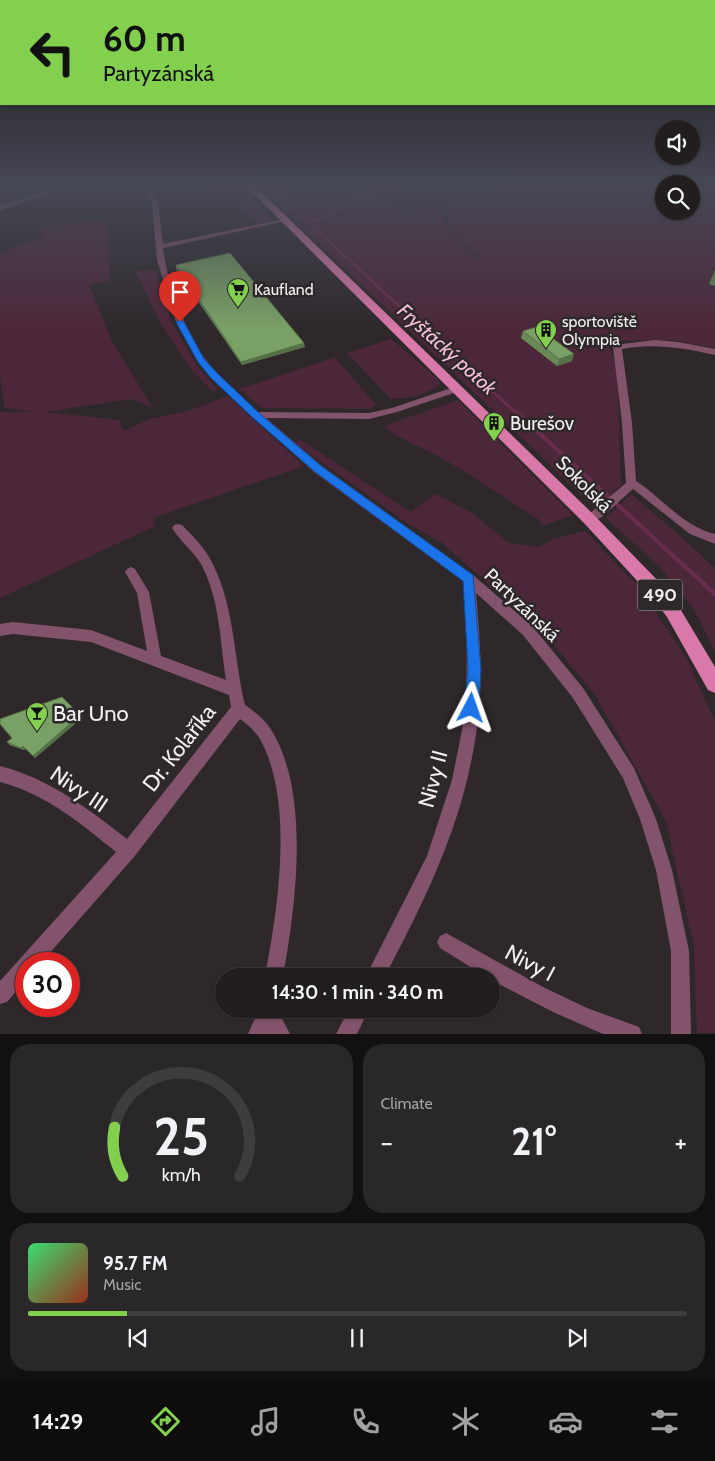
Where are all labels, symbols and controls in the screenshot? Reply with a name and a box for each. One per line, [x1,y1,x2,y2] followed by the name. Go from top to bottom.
[103,17,186,60] text: 60 m
[20,20,85,85] icon: left
[103,60,214,87] text: Partyzánská
[655,120,700,220] map controls
[655,120,700,165] button: sound
[655,175,700,220] button: search
[159,271,201,322] pin
[226,277,250,308] supermarket icon: Kaufland
[166,278,194,306] icon: arrive
[254,280,314,299] place label: Kaufland
[393,298,503,401] water label: Fryštácký potok
[562,312,637,349] place label: sportoviště Olympia
[534,318,558,349] building icon: sportoviště Olympia
[482,411,506,442] building icon: Burešov
[510,412,575,435] place label: Burešov
[551,451,617,517] street label: Sokolská
[480,563,564,647] street label: Partyzánská
[638,580,682,610] road number: 490
[444,681,496,733] position arrow
[137,699,222,797] street label: Dr. Kolaříka
[53,700,129,727] place label: Bar Uno
[25,701,49,732] bar icon: Bar Uno
[412,747,454,811] street label: Nivy II
[45,760,113,818] street label: Nivy III
[501,939,559,987] street label: Nivy I
[15,952,80,1017] speed limit sign: 30
[272,981,443,1004] text: 14:30 · 1 min · 340 m
[381,1094,433,1113] text: Climate
[154,1105,209,1168] text: 25
[511,1118,556,1165] text: 21°
[381,1125,393,1159] text: −
[675,1125,687,1159] text: +
[162,1164,201,1185] text: km/h
[103,1252,168,1275] text: 95.7 FM
[103,1275,141,1294] text: Music
[124,1324,152,1352] icon: previous
[343,1324,371,1352] icon: pause
[563,1324,591,1352] icon: next
[148,1404,183,1439] icon: directions
[248,1404,283,1439] icon: music
[348,1404,383,1439] icon: phone
[448,1404,483,1439] icon: climate
[548,1404,583,1439] icon: car
[647,1404,682,1439] icon: filters
[32,1408,83,1435] text: 14:29

